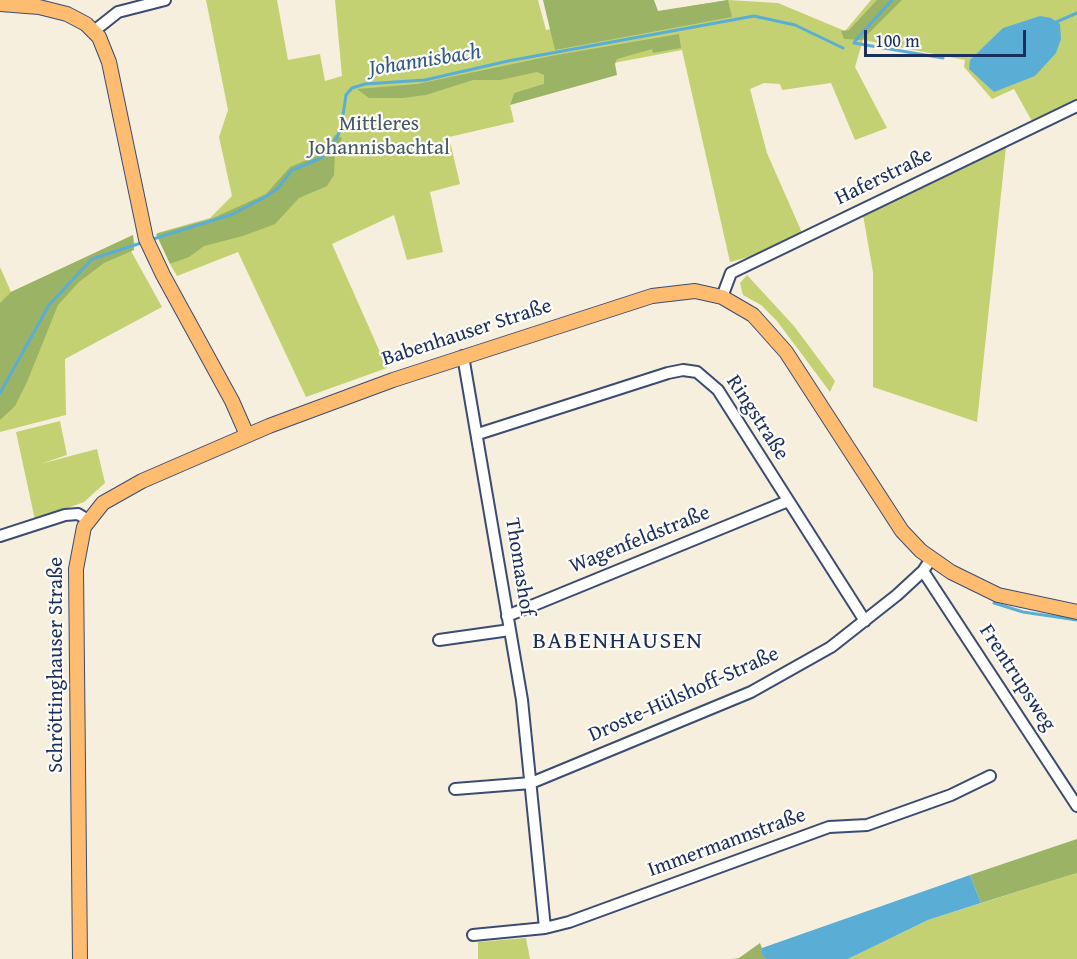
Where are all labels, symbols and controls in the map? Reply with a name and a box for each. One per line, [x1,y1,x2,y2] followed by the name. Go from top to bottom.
[867,18,1029,56] scale bar
[875,27,920,54] text: 100 m
[367,39,483,83] water label: Johannisbach
[308,112,450,162] park label: Mittleres Johannisbachtal
[831,143,937,211] street label: Haferstraße
[379,294,555,372] street label: Babenhauser Straße
[720,371,794,465] street label: Ringstraße
[566,500,714,580] street label: Wagenfeldstraße
[499,516,539,618] street label: Thomashof
[44,557,70,773] street label: Schröttinghauser Straße
[973,620,1061,736] street label: Frentrupsweg
[532,628,704,656] district label: BABENHAUSEN
[585,642,783,748] street label: Droste-Hülshoff-Straße
[645,803,809,883] street label: Immermannstraße

